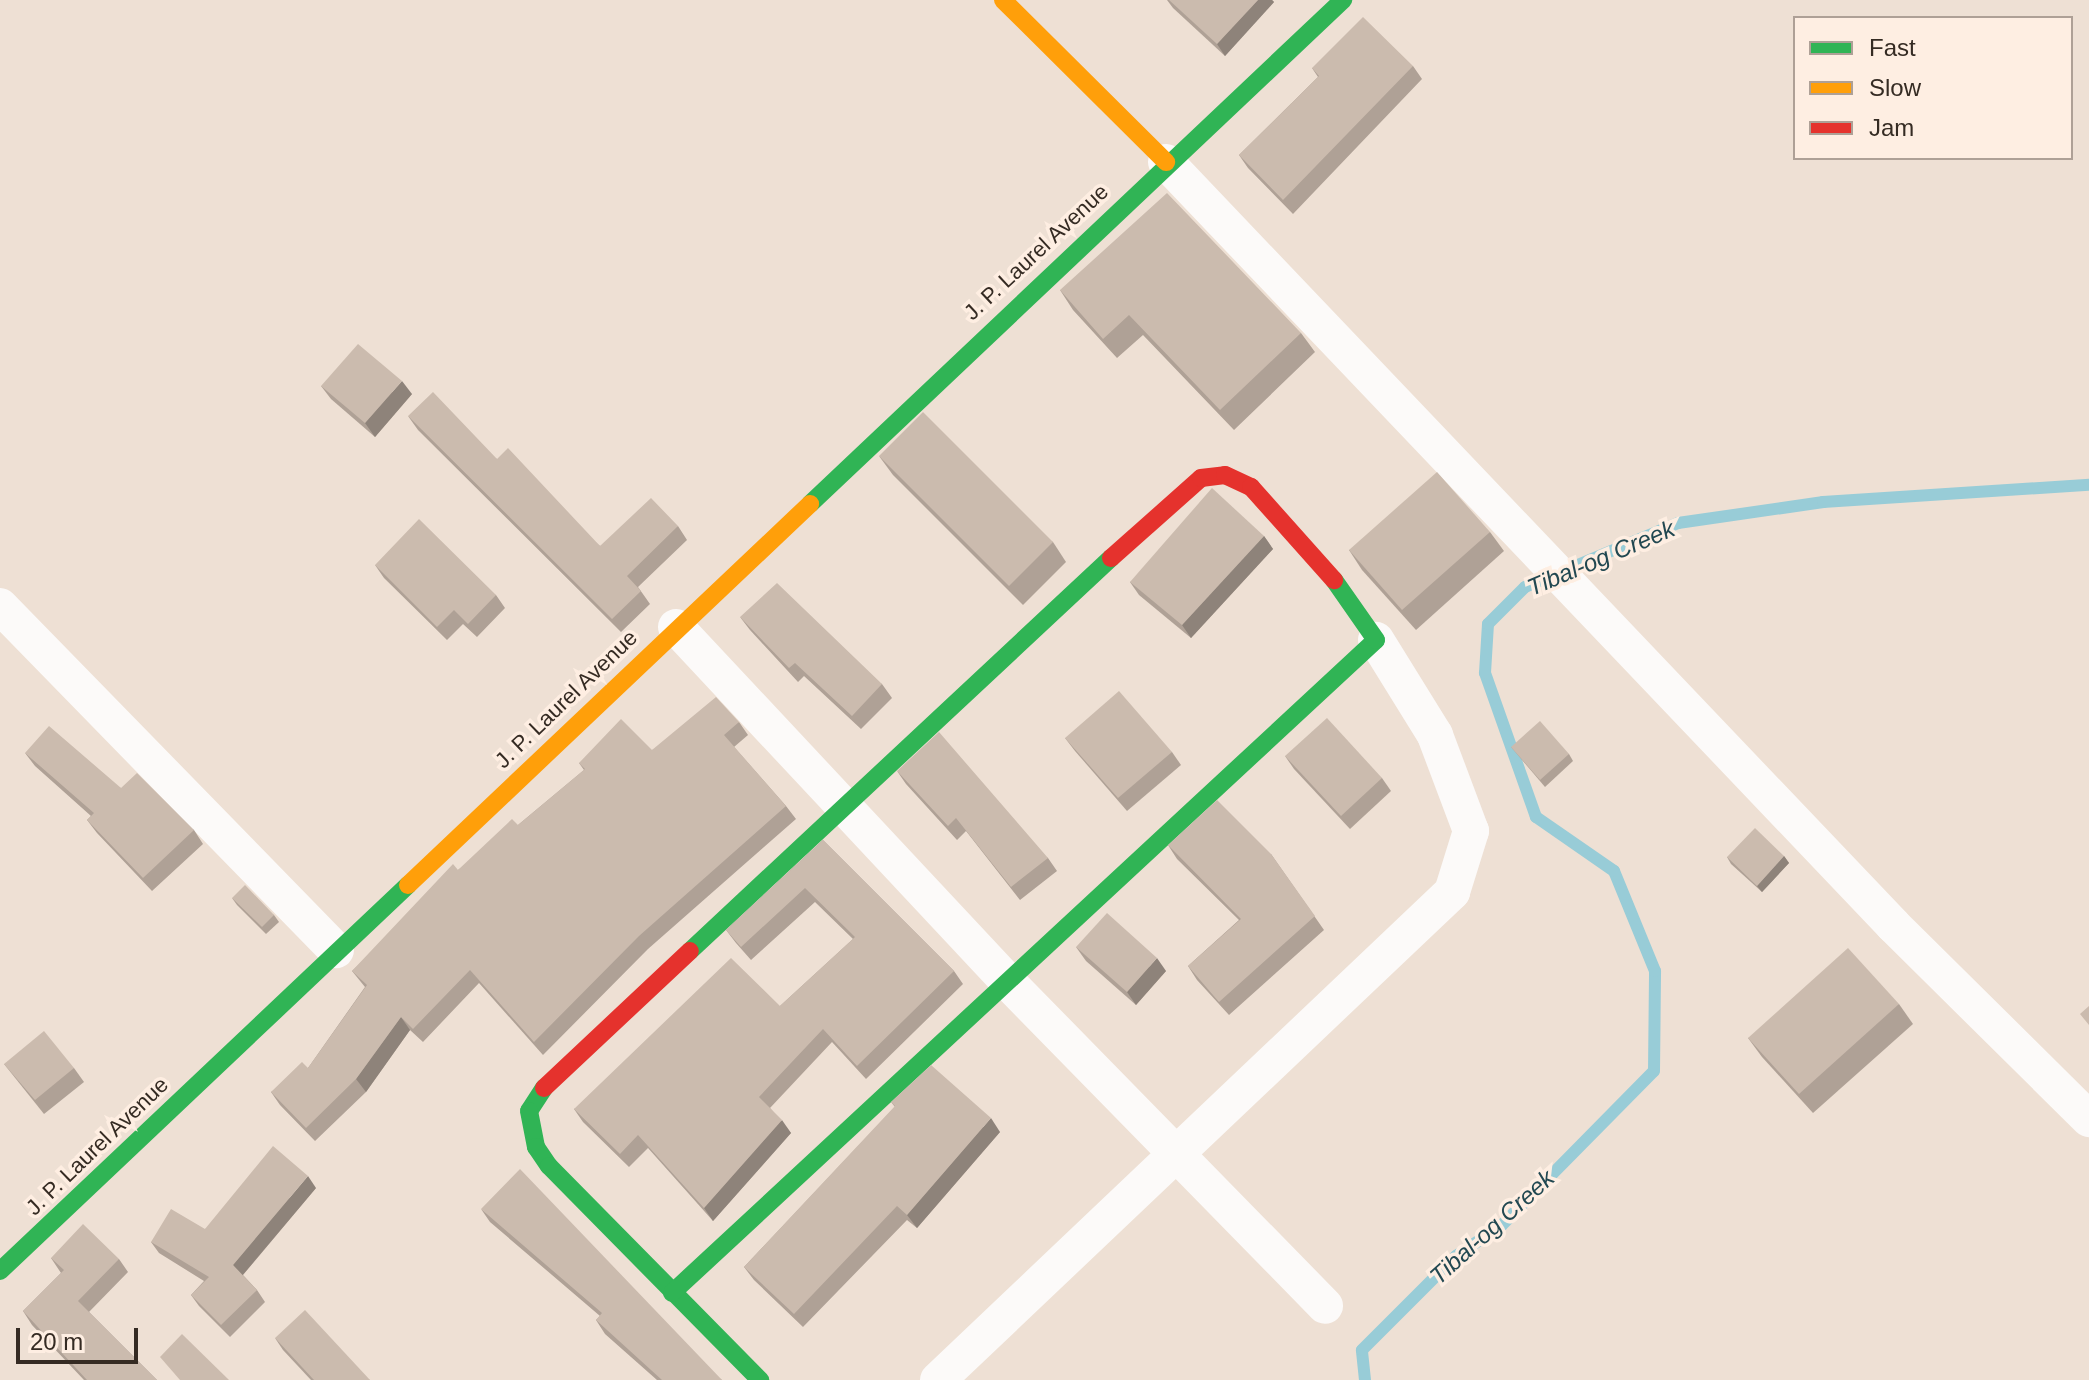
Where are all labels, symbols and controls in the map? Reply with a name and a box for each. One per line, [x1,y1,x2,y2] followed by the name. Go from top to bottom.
[1793,16,2073,160] legend
[1869,34,1916,61] text: Fast
[1869,74,1921,101] text: Slow
[1869,114,1914,141] text: Jam
[958,178,1114,326] street label: J. P. Laurel Avenue
[1523,514,1679,602] water label: Tibal-og Creek
[489,624,643,774] street label: J. P. Laurel Avenue
[20,1071,174,1221] street label: J. P. Laurel Avenue
[1424,1164,1560,1290] water label: Tibal-og Creek
[20,1312,142,1362] scale bar
[30,1328,83,1355] text: 20 m

